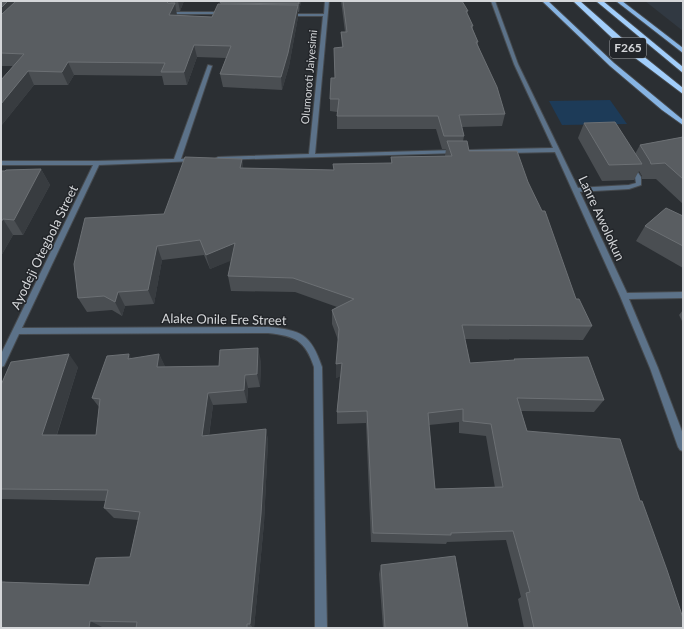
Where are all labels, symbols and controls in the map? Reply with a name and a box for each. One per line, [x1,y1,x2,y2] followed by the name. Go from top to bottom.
[298,29,319,125] street label: Olumoroti Jaiyesimi
[610,38,646,58] road number: F265
[575,173,629,263] street label: Lanre Awolokun
[7,182,81,312] street label: Ayodeji Otegbola Street
[161,310,287,328] street label: Alake Onile Ere Street

